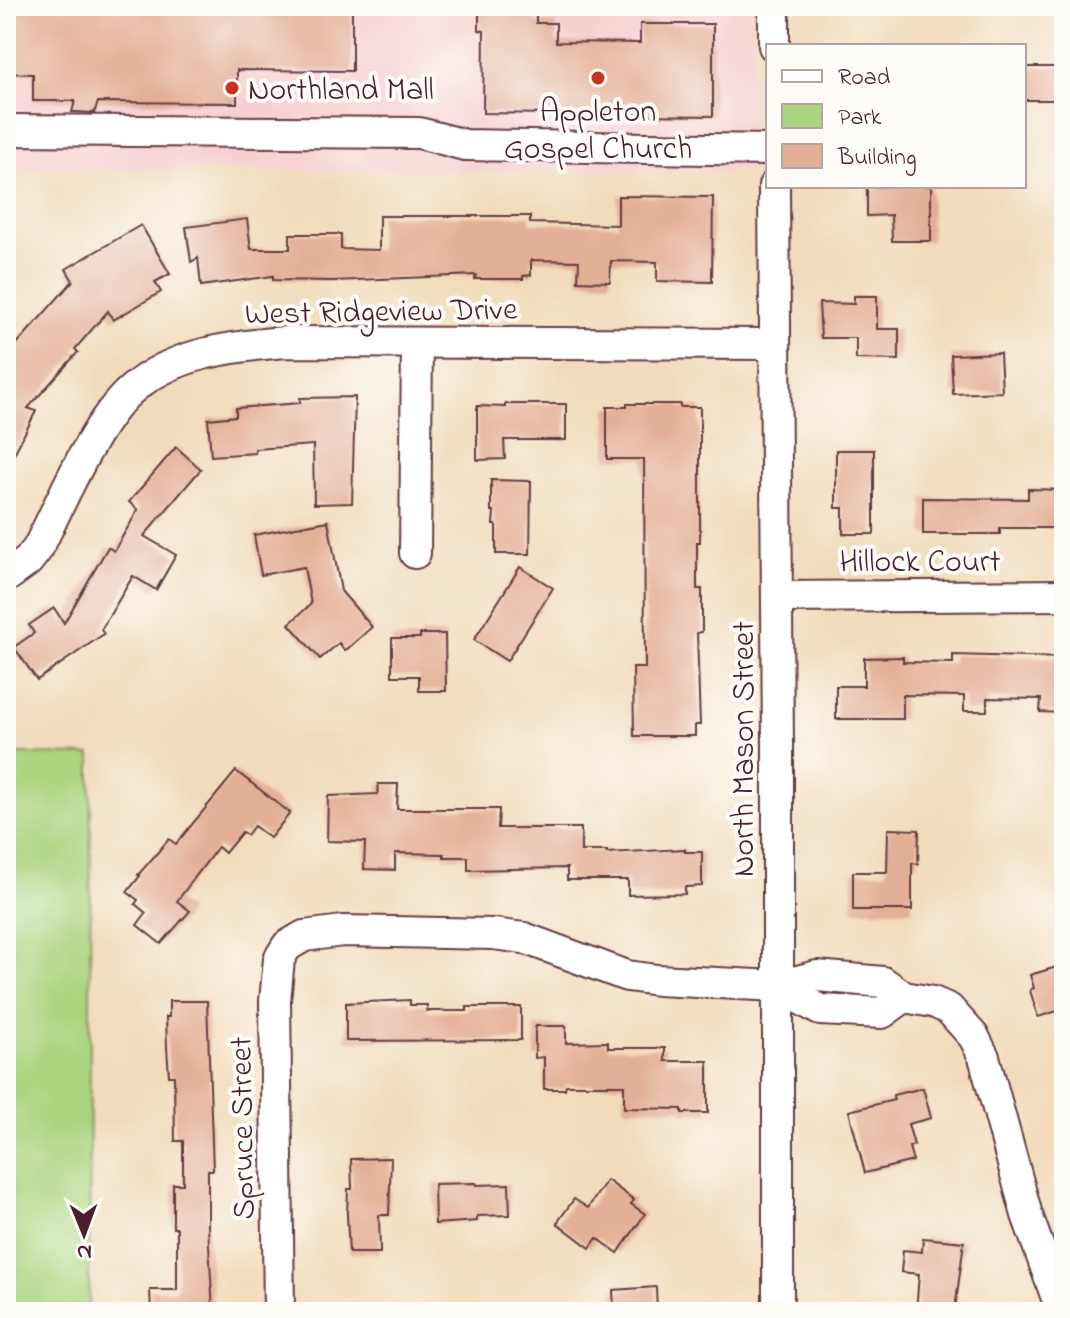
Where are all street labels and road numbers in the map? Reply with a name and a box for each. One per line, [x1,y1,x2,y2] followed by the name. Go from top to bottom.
[244,288,518,339] street label: West Ridgeview Drive
[839,540,1001,587] street label: Hillock Court
[722,621,769,877] street label: North Mason Street
[219,1036,270,1220] street label: Spruce Street

